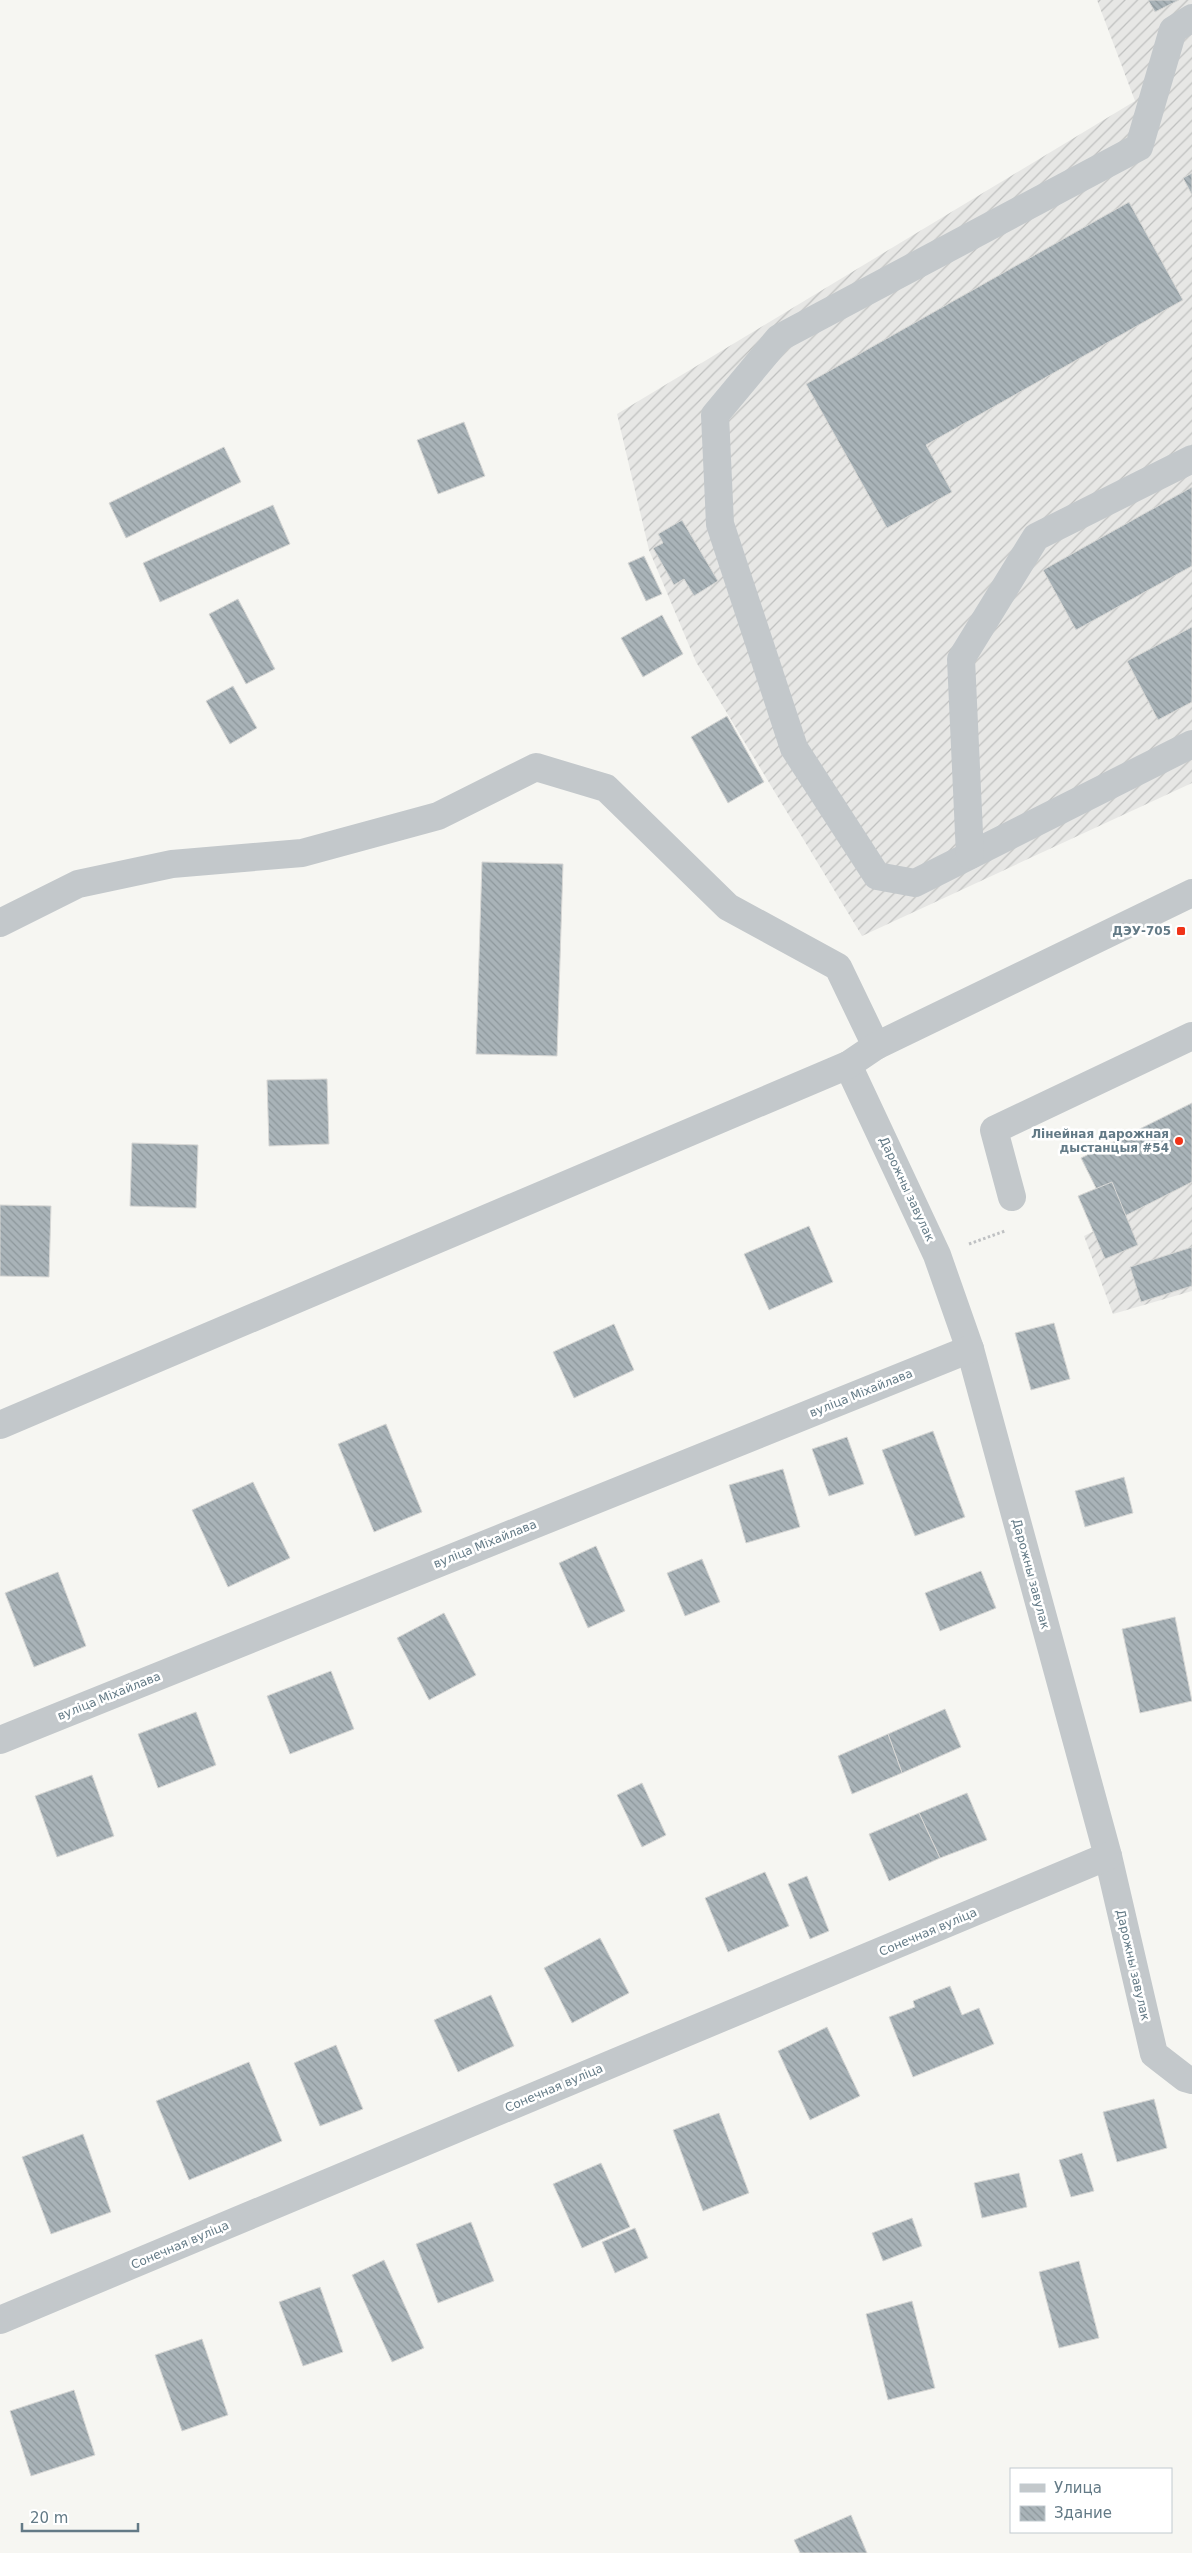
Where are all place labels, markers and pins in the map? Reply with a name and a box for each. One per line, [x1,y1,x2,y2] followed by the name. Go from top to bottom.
[1112,924,1171,938] place label: ДЭУ-705
[1175,925,1187,937] marker: ДЭУ-705
[1031,1127,1169,1155] place label: Лінейная дарожная дыстанцыя #54
[1173,1135,1185,1147] marker: Лінейная дарожная дыстанцыя #54

